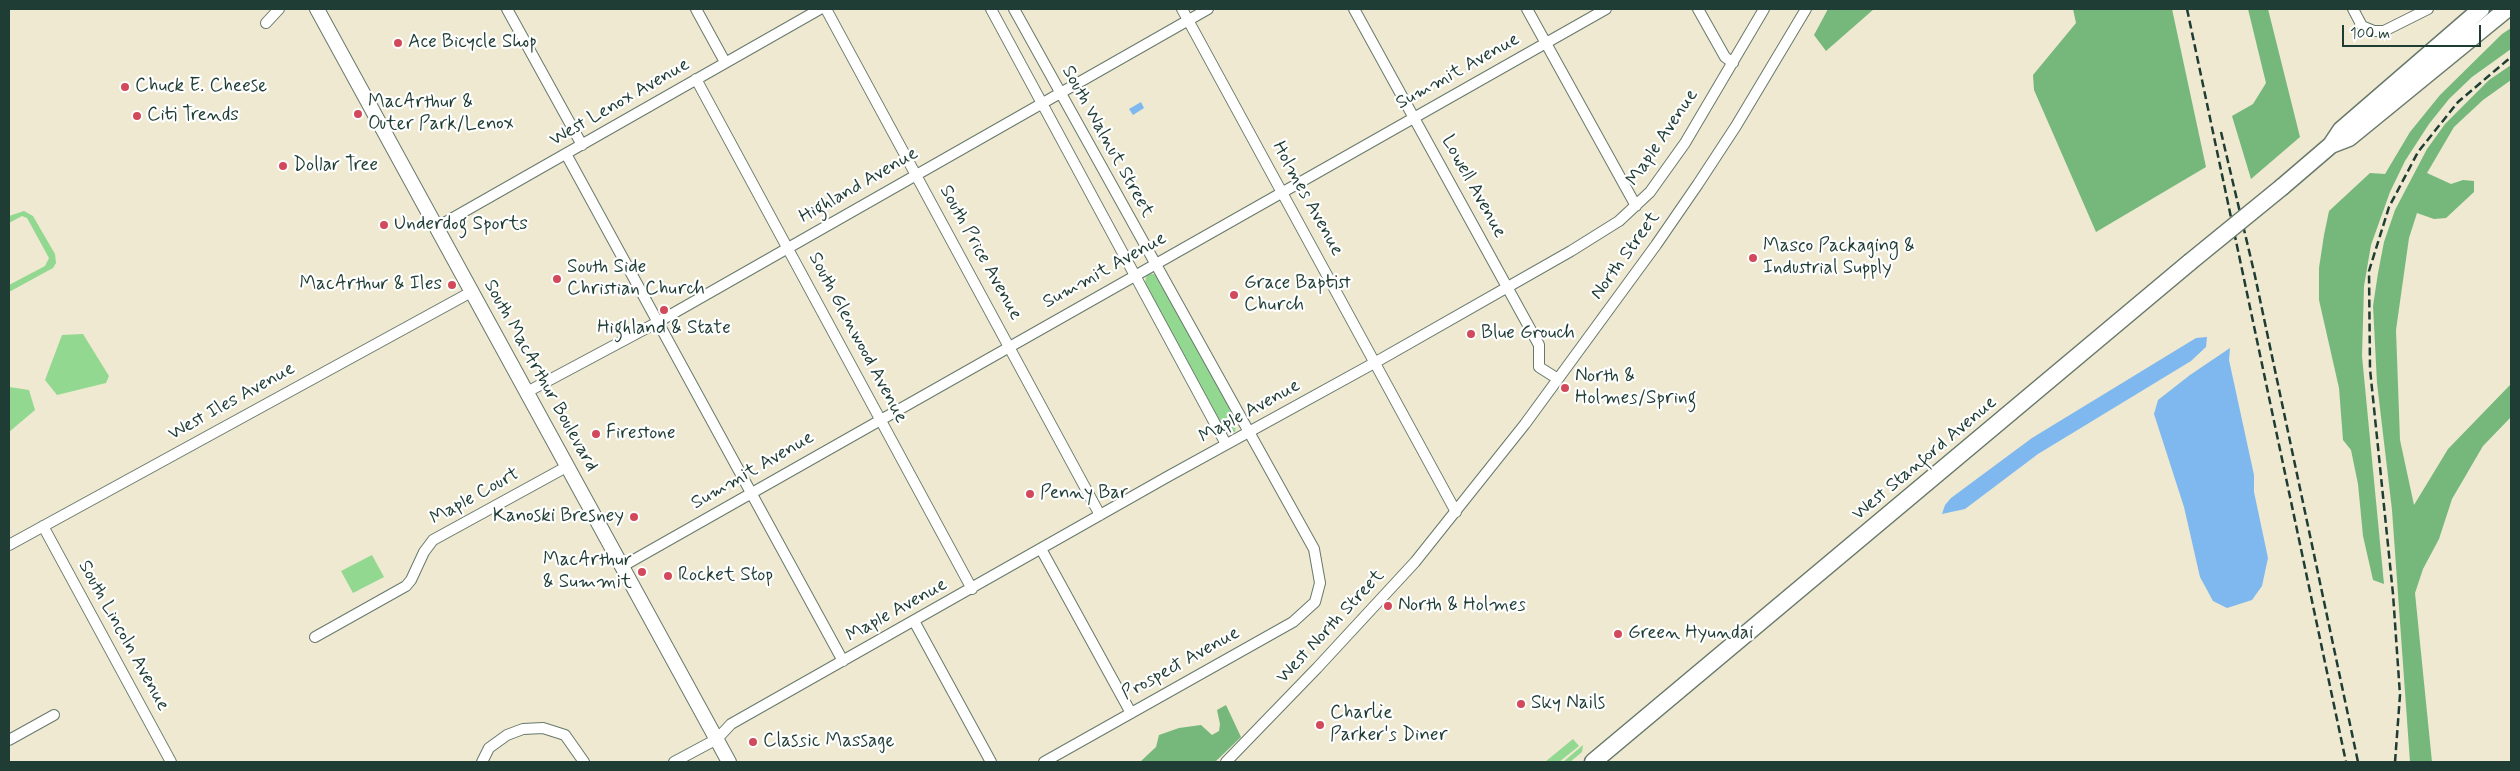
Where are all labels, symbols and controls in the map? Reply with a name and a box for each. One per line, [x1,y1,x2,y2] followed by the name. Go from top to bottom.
[2345,15,2484,47] scale bar
[2350,24,2390,44] text: 100 m
[1392,29,1524,115] street label: Summit Avenue
[408,32,537,54] place label: Ace Bicycle Shop
[392,37,404,49] marker: Ace Bicycle Shop
[546,54,694,152] street label: West Lenox Avenue
[1056,62,1158,222] street label: South Walnut Street
[135,76,267,98] place label: Chuck E. Cheese
[119,81,131,93] marker: Chuck E. Cheese
[1622,85,1704,191] street label: Maple Avenue
[368,92,514,136] place label: MacArthur & Outer Park/Lenox
[147,105,239,127] place label: Citi Trends
[352,108,364,120] marker: MacArthur & Outer Park/Lenox
[131,110,143,122] marker: Citi Trends
[1435,132,1511,242] street label: Lowell Avenue
[1266,138,1348,260] street label: Holmes Avenue
[796,143,922,229] street label: Highland Avenue
[293,155,378,177] place label: Dollar Tree
[277,160,289,172] marker: Dollar Tree
[934,182,1026,324] street label: South Price Avenue
[1586,207,1666,305] street label: North Street
[394,214,528,236] place label: Underdog Sports
[378,219,390,231] marker: Underdog Sports
[1039,228,1171,314] street label: Summit Avenue
[1763,236,1915,280] place label: Masco Packaging & Industrial Supply
[802,249,912,427] street label: South Glenwood Avenue
[1747,252,1759,264] marker: Masco Packaging & Industrial Supply
[567,257,705,301] place label: South Side Christian Church
[551,273,563,285] marker: South Side Christian Church
[1244,273,1351,317] place label: Grace Baptist Church
[299,274,442,296] place label: MacArthur & Iles
[478,276,602,476] street label: South MacArthur Boulevard
[446,279,458,291] marker: MacArthur & Iles
[1228,289,1240,301] marker: Grace Baptist Church
[658,304,670,316] marker: Highland & State
[597,318,731,340] place label: Highland & State
[1481,323,1575,345] place label: Blue Grouch
[1465,328,1477,340] marker: Blue Grouch
[165,358,299,446] street label: West Iles Avenue
[1575,366,1696,410] place label: North & Holmes/Spring
[1195,375,1305,449] street label: Maple Avenue
[1559,382,1571,394] marker: North & Holmes/Spring
[1848,392,2002,526] street label: West Stanford Avenue
[606,423,675,445] place label: Firestone
[688,427,818,515] street label: Summit Avenue
[590,428,602,440] marker: Firestone
[427,463,523,531] street label: Maple Court
[1040,483,1128,505] place label: Penny Bar
[1024,488,1036,500] marker: Penny Bar
[493,506,624,528] place label: Kanoski Bresney
[628,511,640,523] marker: Kanoski Bresney
[543,550,632,594] place label: MacArthur & Summit
[72,557,174,715] street label: South Lincoln Avenue
[678,565,773,587] place label: Rocket Stop
[1272,565,1390,689] street label: West North Street
[636,566,648,578] marker: MacArthur & Summit
[662,570,674,582] marker: Rocket Stop
[842,574,952,648] street label: Maple Avenue
[1398,595,1526,617] place label: North & Holmes
[1382,600,1394,612] marker: North & Holmes
[1118,622,1244,706] street label: Prospect Avenue
[1628,623,1753,645] place label: Green Hyundai
[1612,628,1624,640] marker: Green Hyundai
[1531,693,1605,715] place label: Sky Nails
[1515,698,1527,710] marker: Sky Nails
[1330,703,1448,747] place label: Charlie Parker's Diner
[1314,719,1326,731] marker: Charlie Parker's Diner
[763,731,895,753] place label: Classic Massage
[747,736,759,748] marker: Classic Massage

